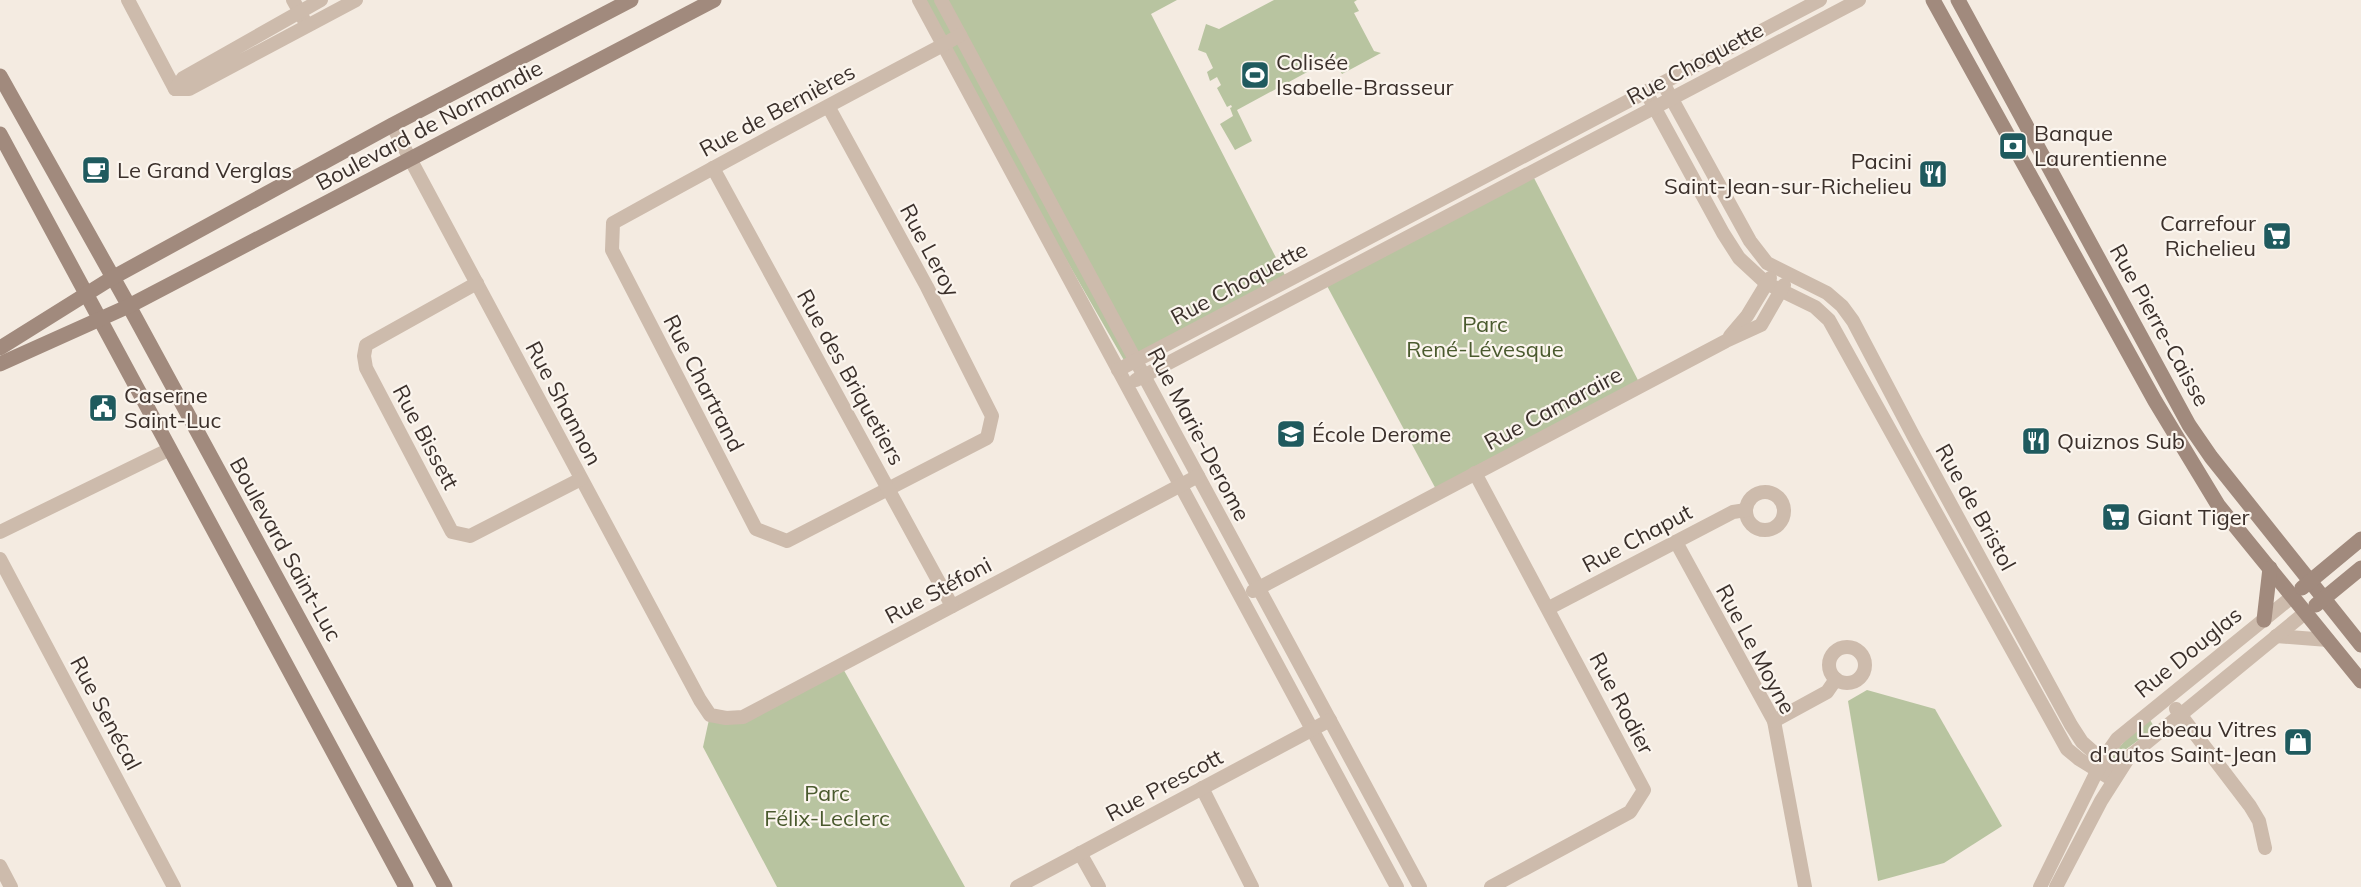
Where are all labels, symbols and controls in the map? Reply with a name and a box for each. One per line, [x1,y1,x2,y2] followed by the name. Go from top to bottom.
[1622,15,1768,111] street label: Rue Choquette
[1276,48,1454,101] place label: Colisée Isabelle-Brasseur
[311,53,547,197] street label: Boulevard de Normandie
[694,57,860,163] street label: Rue de Bernières
[1239,59,1271,91] sports icon: Colisée Isabelle-Brasseur
[2034,119,2167,172] place label: Banque Laurentienne
[1997,130,2029,162] bank icon: Banque Laurentienne
[1664,147,1912,200] place label: Pacini Saint-Jean-sur-Richelieu
[80,154,112,186] cafe icon: Le Grand Verglas
[117,156,292,184] place label: Le Grand Verglas
[1917,158,1949,190] restaurant icon: Pacini Saint-Jean-sur-Richelieu
[894,199,966,302] street label: Rue Leroy
[2160,209,2256,262] place label: Carrefour Richelieu
[2261,220,2293,252] supermarket icon: Carrefour Richelieu
[1166,235,1312,331] street label: Rue Choquette
[2104,239,2216,411] street label: Rue Pierre-Caisse
[791,284,911,470] street label: Rue des Briquetiers
[657,310,751,456] street label: Rue Chartrand
[1406,310,1564,363] park label: Parc René-Lévesque
[520,336,608,470] street label: Rue Shannon
[1141,342,1257,526] street label: Rue Marie-Derome
[1479,360,1627,456] street label: Rue Camaraire
[387,380,465,494] street label: Rue Bissett
[124,381,221,434] place label: Caserne Saint-Luc
[87,392,119,424] public building icon: Caserne Saint-Luc
[1275,418,1307,450] school or university icon: École Derome
[1312,420,1451,448] place label: École Derome
[2020,425,2052,457] restaurant icon: Quiznos Sub
[2057,427,2185,455] place label: Quiznos Sub
[1930,439,2022,575] street label: Rue de Bristol
[224,452,348,646] street label: Boulevard Saint-Luc
[1577,497,1697,579] street label: Rue Chaput
[2100,501,2132,533] supermarket icon: Giant Tiger
[2137,503,2250,531] place label: Giant Tiger
[880,550,996,630] street label: Rue Stéfoni
[1710,579,1802,719] street label: Rue Le Moyne
[2129,600,2247,704] street label: Rue Douglas
[1583,647,1661,759] street label: Rue Rodier
[64,651,148,775] street label: Rue Senécal
[2090,715,2277,768] place label: Lebeau Vitres d'autos Saint-Jean
[2282,726,2314,758] shop icon: Lebeau Vitres d'autos Saint-Jean
[1101,742,1228,828] street label: Rue Prescott
[764,779,890,832] park label: Parc Félix-Leclerc

